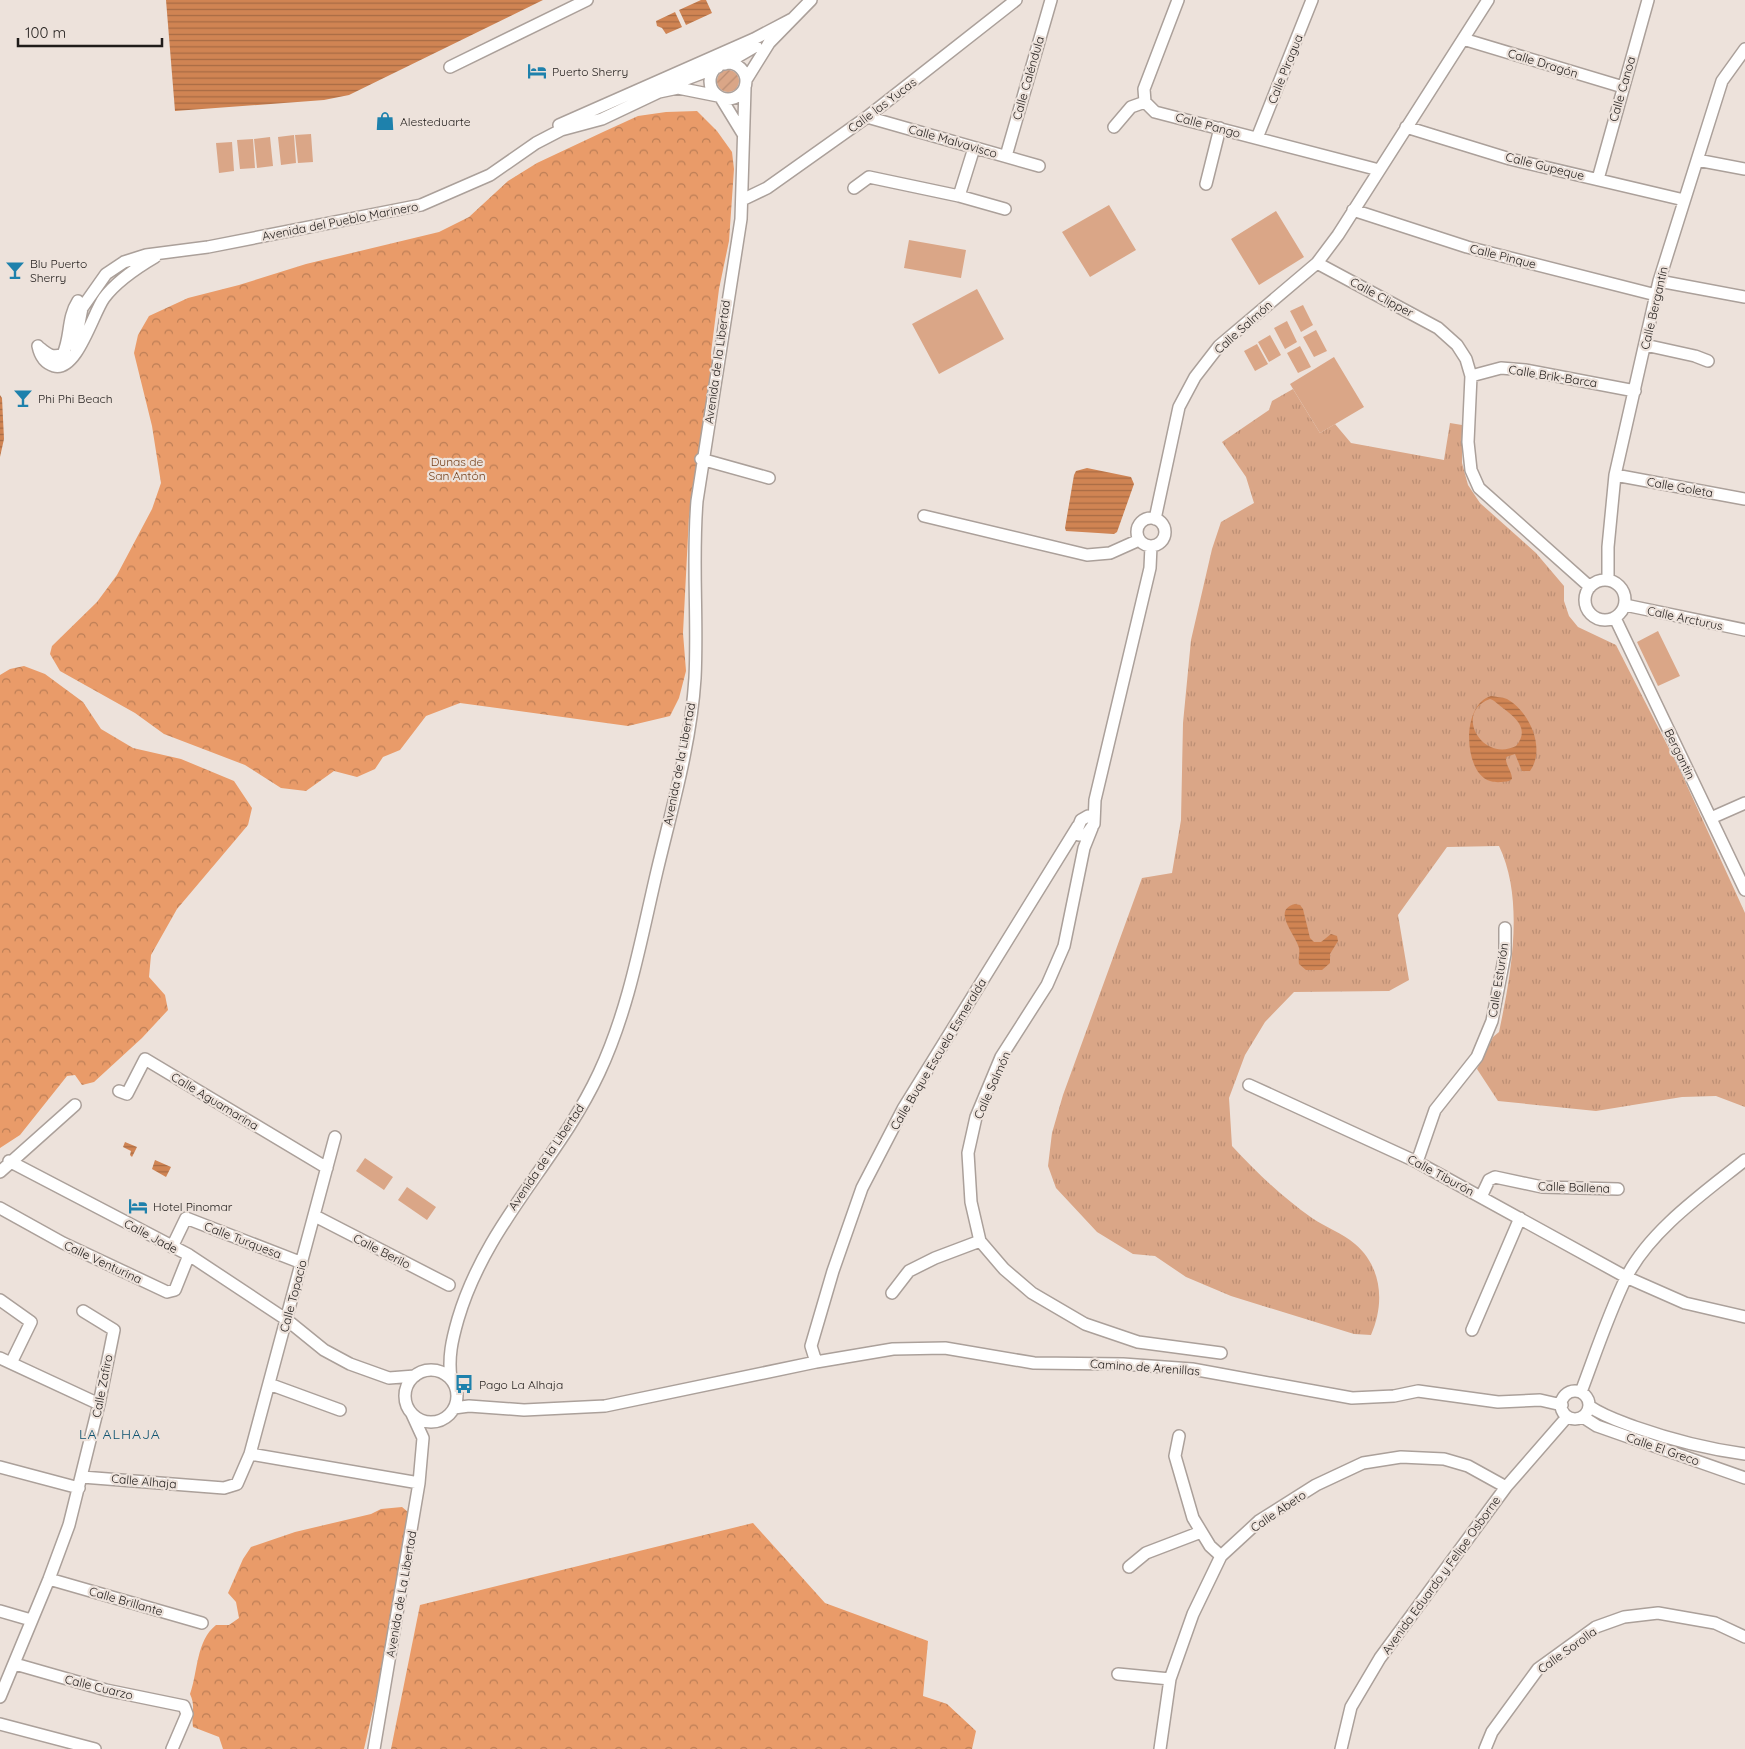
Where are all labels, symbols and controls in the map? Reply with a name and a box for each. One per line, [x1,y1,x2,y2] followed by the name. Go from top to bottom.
[18,15,161,47] scale bar
[25,23,66,42] text: 100 m
[1264,32,1306,106] street label: Calle Piragua
[1009,34,1047,122] street label: Calle Caléndula
[1506,45,1580,81] street label: Calle Dragón
[1606,55,1638,123] street label: Calle Canoa
[526,60,548,82] hotel icon: Puerto Sherry
[552,64,628,79] place label: Puerto Sherry
[845,74,920,136] street label: Calle las Yucas
[1174,109,1242,141] street label: Calle Pango
[374,110,396,132] shop icon: Alesteduarte
[400,114,471,129] place label: Alesteduarte
[907,121,999,161] street label: Calle Malvavisco
[1504,149,1586,183] street label: Calle Gupeque
[261,198,419,244] street label: Avenida del Pueblo Marinero
[1468,240,1538,272] street label: Calle Pinque
[30,256,87,285] place label: Blu Puerto Sherry
[4,259,26,281] bar icon: Blu Puerto Sherry
[1637,265,1671,351] street label: Calle Bergantín
[1348,274,1417,320] street label: Calle Clipper
[1211,297,1275,357] street label: Calle Salmón
[701,299,733,425] street label: Avenida de la Libertad
[1508,362,1598,390] street label: Calle Brik-Barca
[12,387,34,409] bar icon: Phi Phi Beach
[38,391,113,406] place label: Phi Phi Beach
[428,454,486,483] park label: Dunas de San Antón
[1646,474,1714,500] street label: Calle Goleta
[1646,603,1725,633] street label: Calle Arcturus
[660,701,698,827] street label: Avenida de la Libertad
[1661,726,1699,782] street label: Bergantin
[1485,942,1511,1018] street label: Calle Esturión
[887,976,989,1132] street label: Calle Buque Escuela Esmeralda
[970,1049,1014,1121] street label: Calle Salmón
[169,1069,261,1133] street label: Calle Aguamarina
[505,1101,587,1213] street label: Avenida de la Libertad
[1405,1151,1477,1199] street label: Calle Tiburón
[1538,1178,1610,1196] street label: Calle Ballena
[127,1195,149,1217] hotel icon: Hotel Pinomar
[153,1199,233,1214] place label: Hotel Pinomar
[122,1216,181,1257] street label: Calle Jade
[202,1218,284,1262] street label: Calle Turquesa
[351,1230,413,1272] street label: Calle Berilo
[62,1237,144,1287] street label: Calle Venturina
[276,1258,310,1334] street label: Calle Topacio
[89,1353,115,1419] street label: Calle Zafiro
[1089,1356,1201,1378] street label: Camino de Arenillas
[453,1373,475,1395] bus stop icon: Pago La Alhaja
[479,1377,563,1392] place label: Pago La Alhaja
[79,1425,161,1443] district label: LA ALHAJA
[1624,1429,1702,1469] street label: Calle El Greco
[111,1471,177,1491] street label: Calle Alhaja
[1247,1487,1309,1535] street label: Calle Abeto
[1378,1493,1504,1657] street label: Avenida Eduardo y Felipe Osborne
[382,1530,420,1658] street label: Avenida de La Libertad
[87,1583,165,1619] street label: Calle Brillante
[1535,1624,1599,1676] street label: Calle Sorolla
[63,1671,135,1703] street label: Calle Cuarzo

